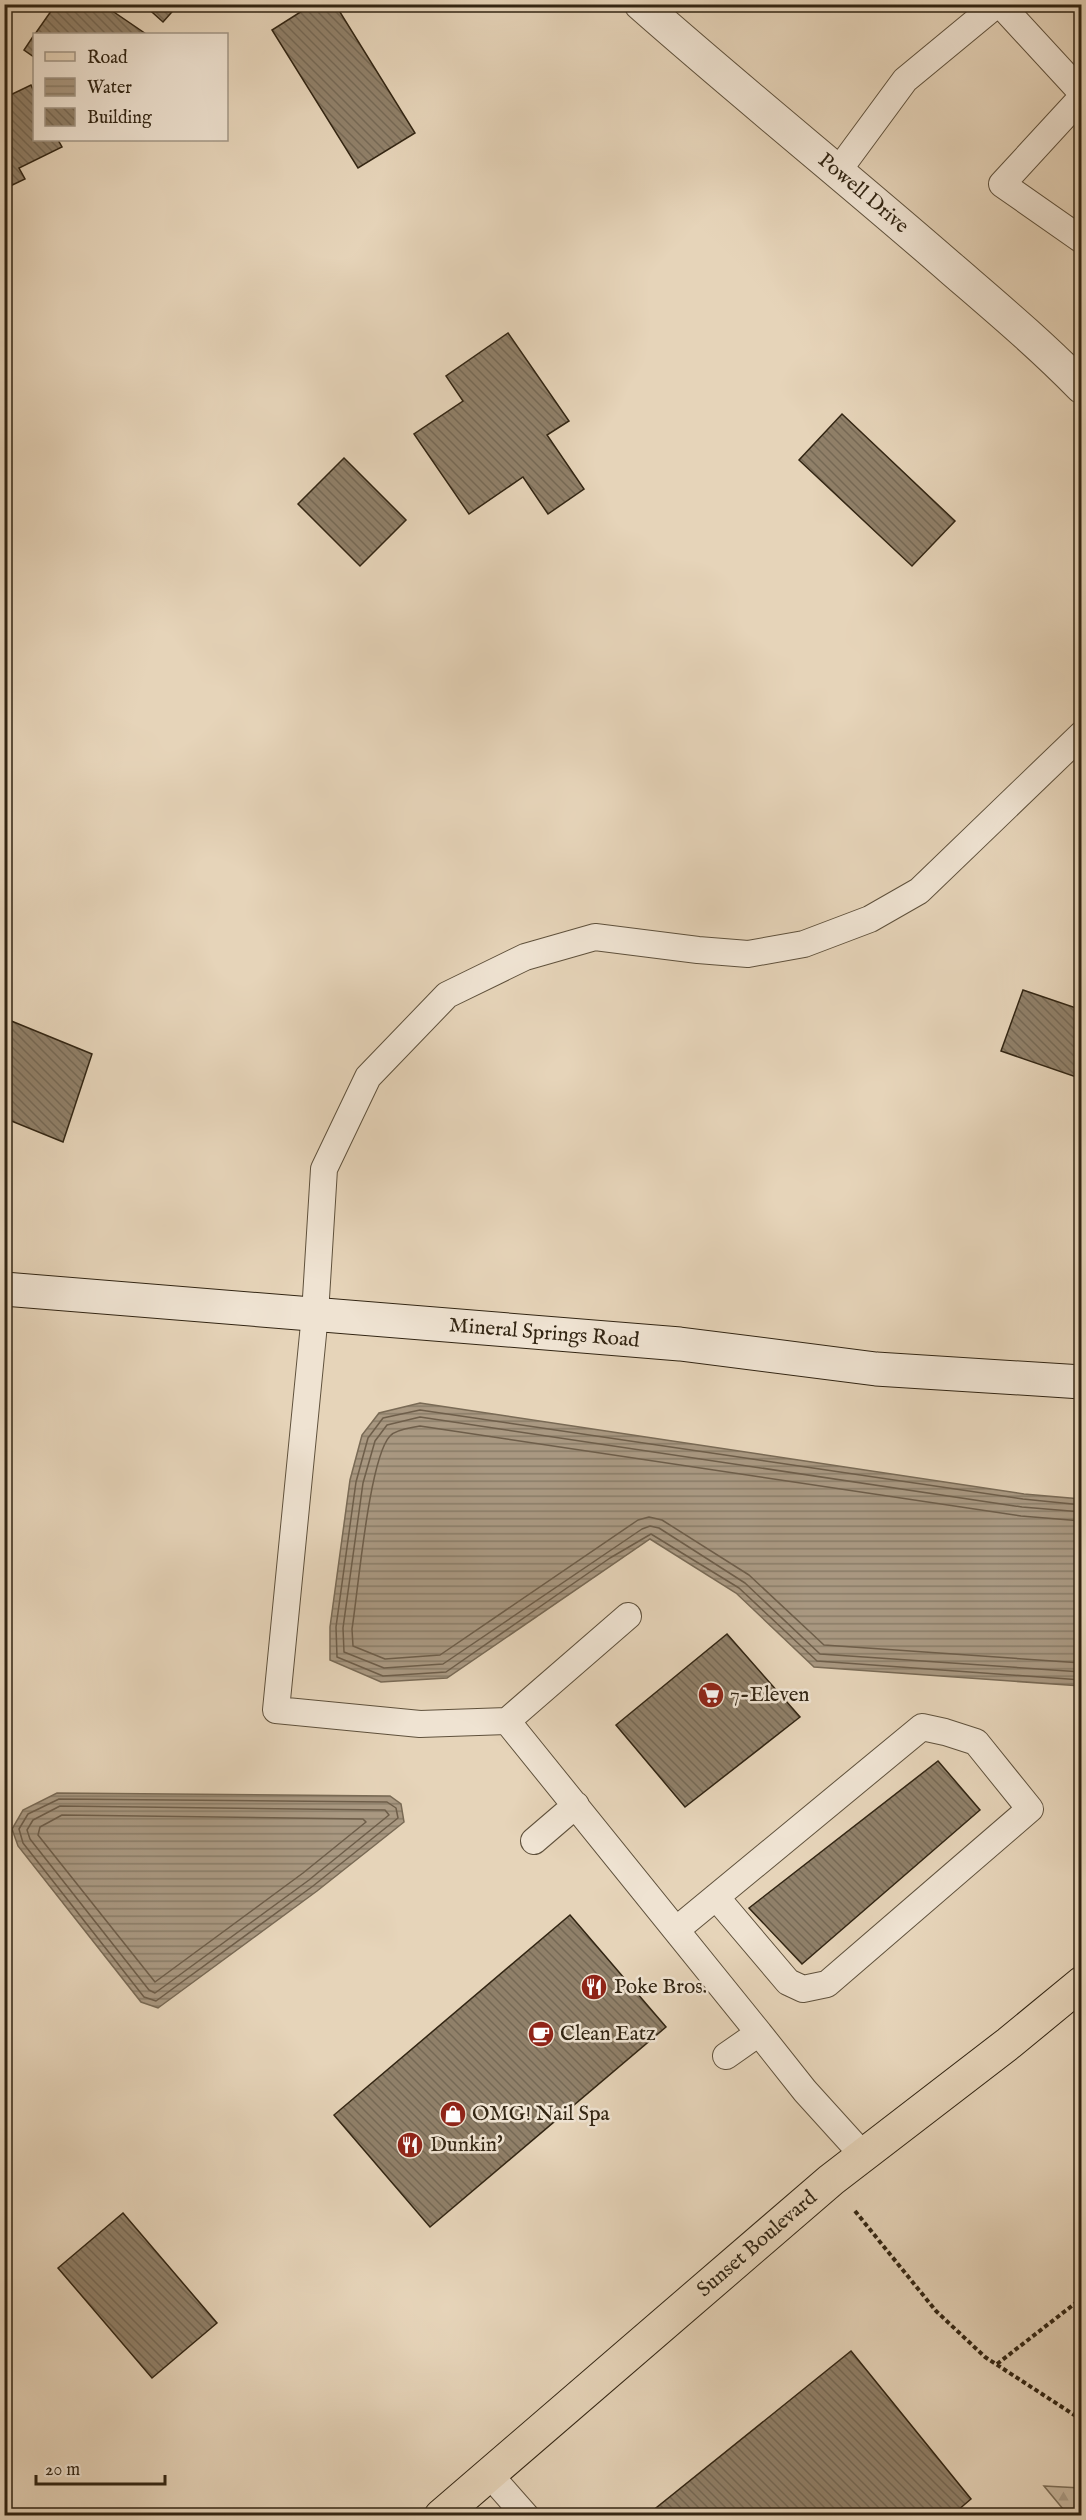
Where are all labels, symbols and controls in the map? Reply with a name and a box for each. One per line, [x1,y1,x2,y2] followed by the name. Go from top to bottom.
[33,33,228,141] legend
[87,47,128,70] text: Road
[87,77,132,100] text: Water
[87,107,152,130] text: Building
[812,147,915,240] street label: Powell Drive
[448,1312,641,1354] street label: Mineral Springs Road
[696,1680,726,1710] supermarket icon: 7-Eleven
[730,1682,809,1709] place label: 7-Eleven
[579,1972,609,2002] restaurant icon: Poke Bros.
[614,1974,707,2001] place label: Poke Bros.
[526,2019,556,2049] cafe icon: Clean Eatz
[560,2021,656,2048] place label: Clean Eatz
[438,2099,468,2129] shop icon: OMG! Nail Spa
[472,2101,611,2128] place label: OMG! Nail Spa
[395,2130,425,2160] restaurant icon: Dunkin'
[430,2132,503,2159] place label: Dunkin'
[691,2184,823,2303] street label: Sunset Boulevard
[36,2448,165,2486] scale bar
[45,2459,80,2482] text: 20 m

